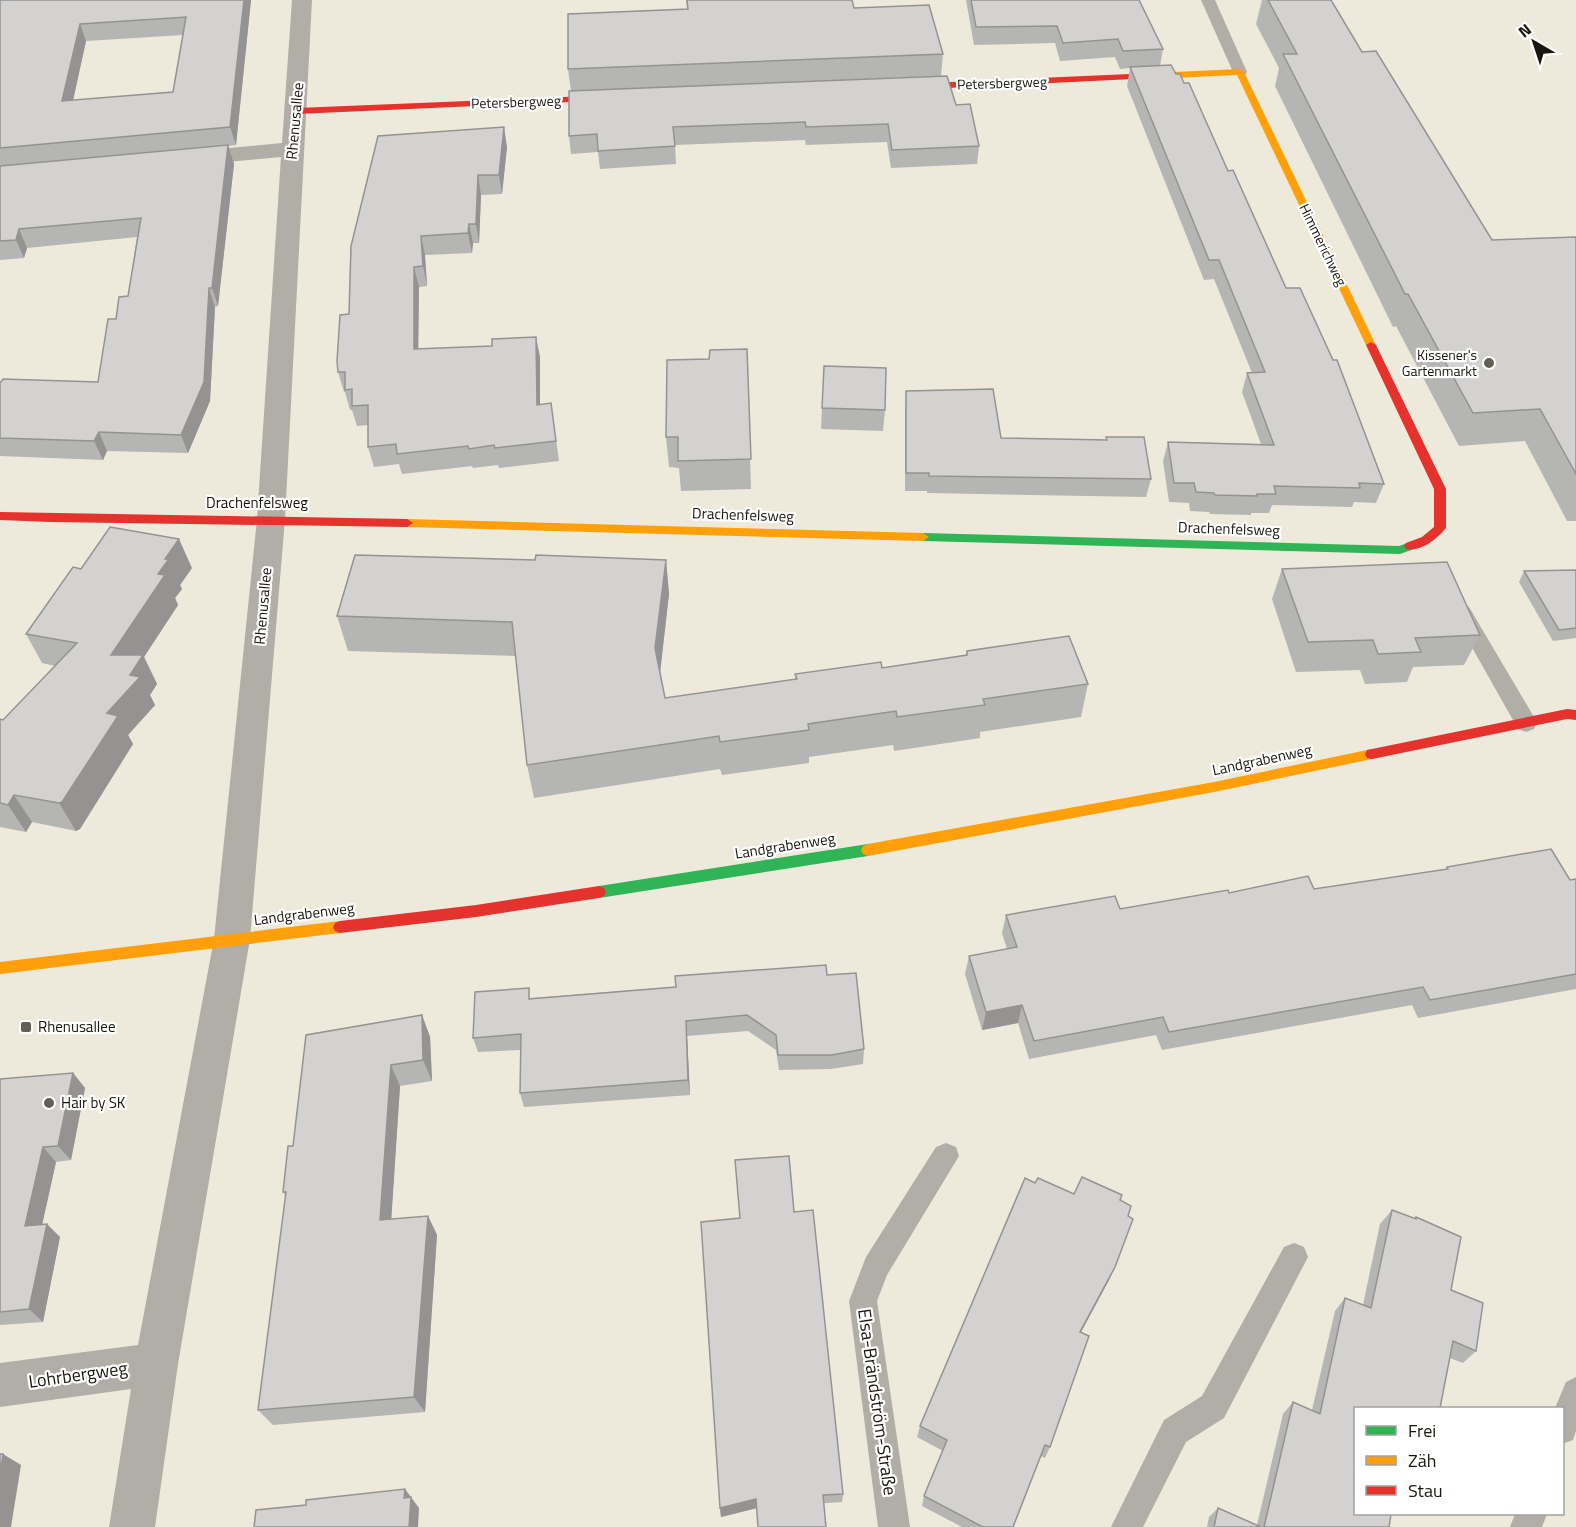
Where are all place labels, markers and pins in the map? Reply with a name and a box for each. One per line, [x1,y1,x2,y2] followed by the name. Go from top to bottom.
[1402,344,1477,381] place label: Kissener's Gartenmarkt
[1482,356,1496,370] marker: Kissener's Gartenmarkt
[38,1015,115,1038] place label: Rhenusallee
[19,1020,33,1034] marker: Rhenusallee
[61,1091,126,1114] place label: Hair by SK
[42,1096,56,1110] marker: Hair by SK

